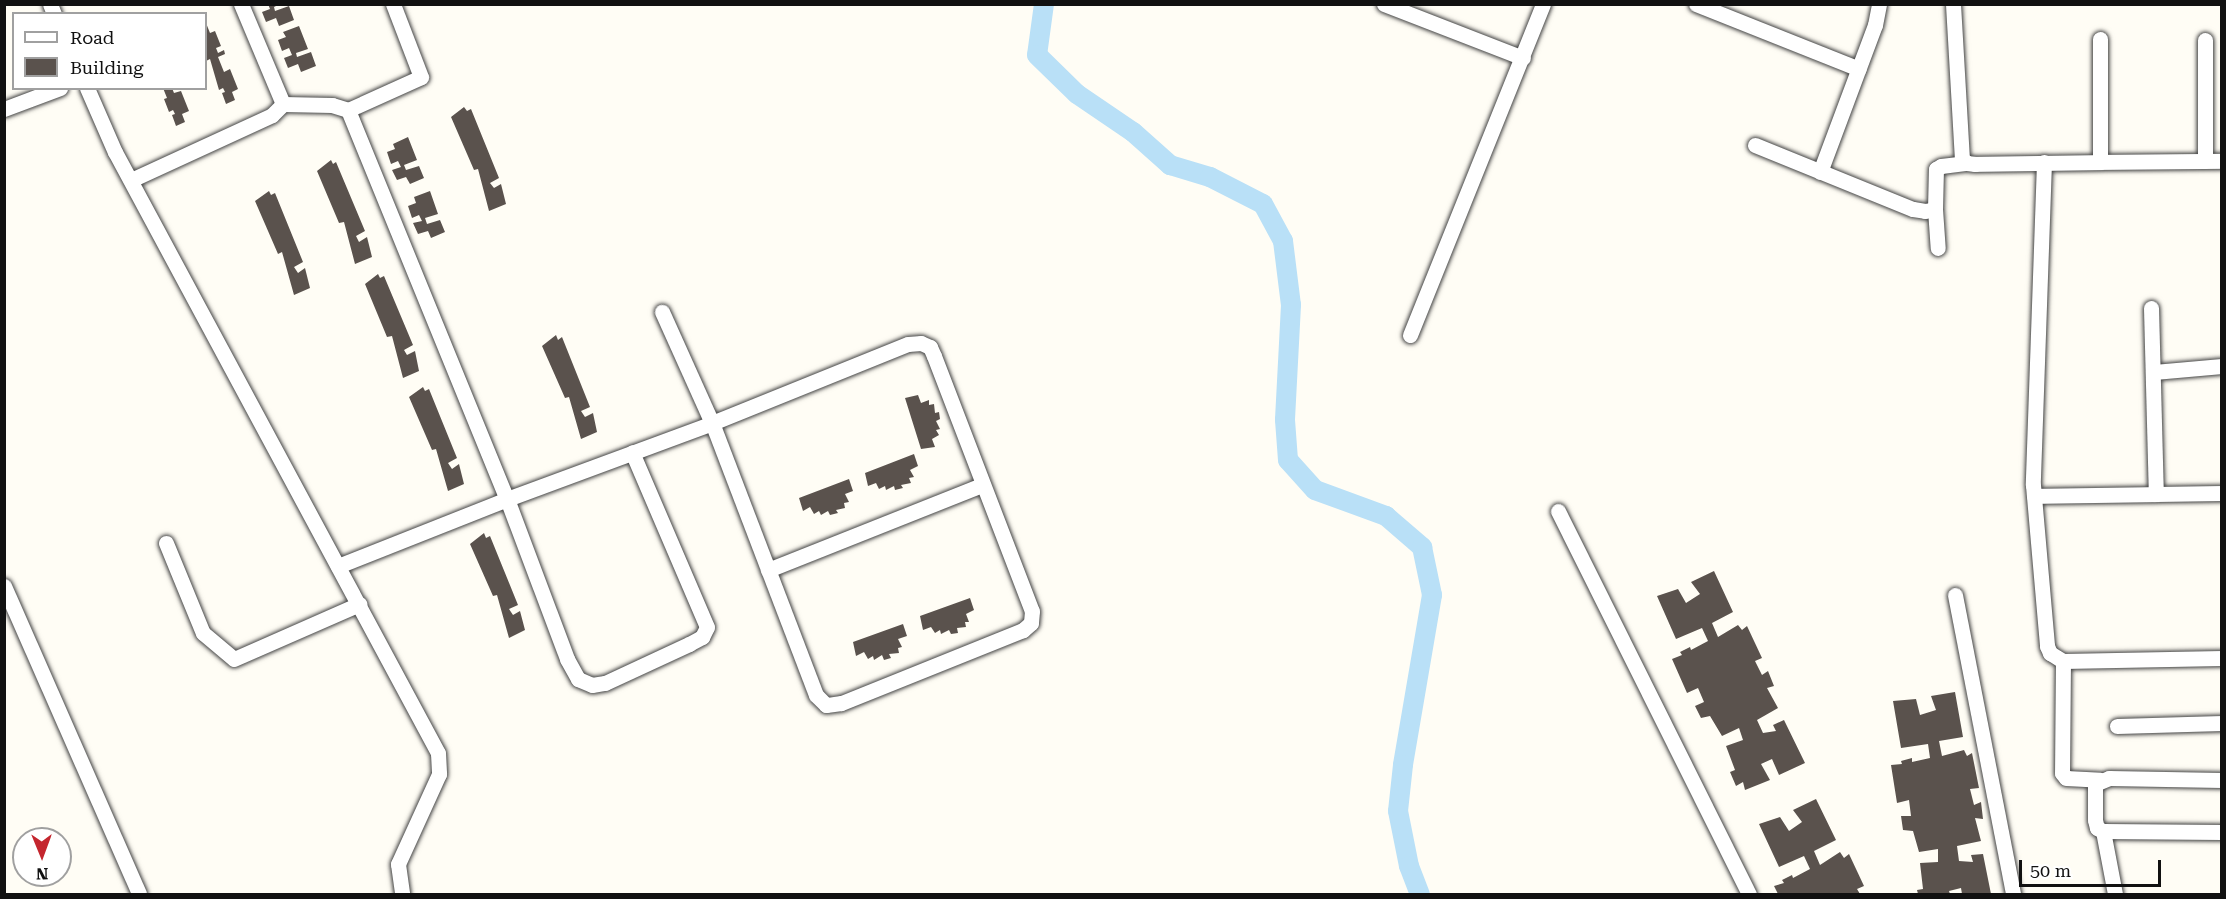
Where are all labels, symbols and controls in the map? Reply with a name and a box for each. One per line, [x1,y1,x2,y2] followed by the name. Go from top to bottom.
[12,12,207,90] legend
[70,27,114,48] text: Road
[70,57,144,78] text: Building
[12,827,72,887] north arrow
[2022,848,2164,886] scale bar
[2030,860,2071,881] text: 50 m
[36,864,49,883] text: N

